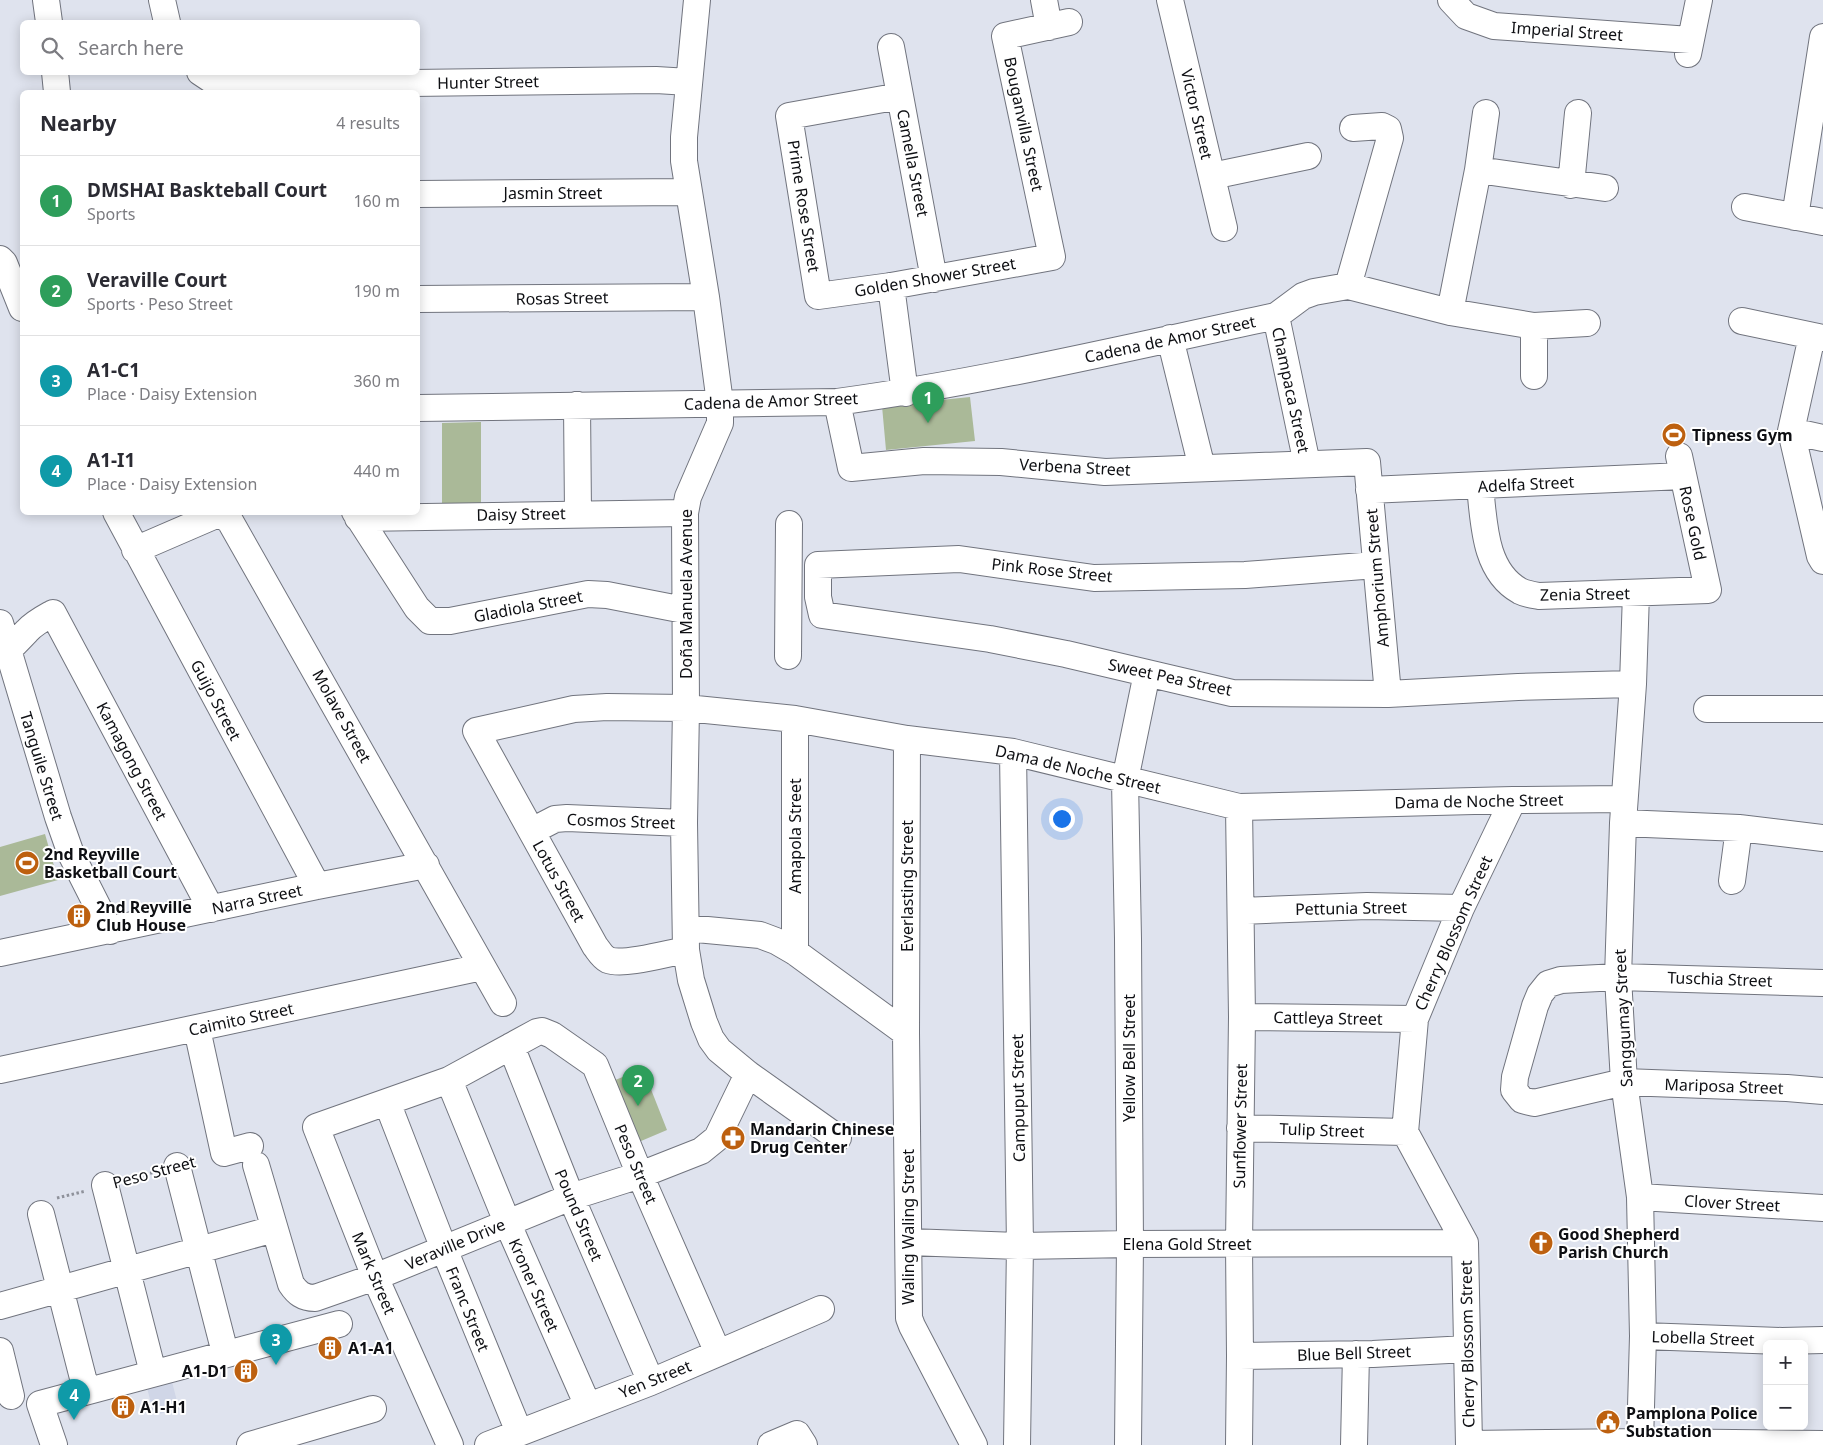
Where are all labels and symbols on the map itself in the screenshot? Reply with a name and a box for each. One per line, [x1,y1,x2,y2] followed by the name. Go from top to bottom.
[1510,16,1624,46] street label: Imperial Street
[999,55,1049,194] street label: Bouganvilla Street
[1176,67,1218,162] street label: Victor Street
[437,70,539,94] street label: Hunter Street
[892,107,934,219] street label: Camella Street
[783,138,825,274] street label: Prime Rose Street
[502,182,603,204] street label: Jasmin Street
[853,252,1018,302] street label: Golden Shower Street
[515,286,609,310] street label: Rosas Street
[1082,310,1258,368] street label: Cadena de Amor Street
[1267,325,1315,455] street label: Champaca Street
[912,382,944,423] pin: 1
[684,387,859,415] street label: Cadena de Amor Street
[1661,422,1687,448] sports icon: Tipness Gym
[1692,424,1793,446] place label: Tipness Gym
[1019,453,1131,481] street label: Verbena Street
[1477,470,1575,498] street label: Adelfa Street
[1674,484,1712,562] street label: Rose Gold
[476,502,566,526] street label: Daisy Street
[1360,508,1394,648] street label: Amphorium Street
[675,509,697,679] street label: Doña Manuela Avenue
[990,553,1114,587] street label: Pink Rose Street
[1540,582,1630,606] street label: Zenia Street
[472,585,584,627] street label: Gladiola Street
[1106,653,1234,701] street label: Sweet Pea Street
[186,656,247,744] street label: Guijo Street
[307,666,377,767] street label: Molave Street
[92,698,173,824] street label: Kamagong Street
[15,709,69,823] street label: Tanguile Street
[993,739,1163,799] street label: Dama de Noche Street
[784,778,806,894] street label: Amapola Street
[1394,789,1564,813] street label: Dama de Noche Street
[1049,806,1075,832] your location
[566,808,676,834] street label: Cosmos Street
[896,820,918,952] street label: Everlasting Street
[528,836,591,926] street label: Lotus Street
[44,843,177,883] place label: 2nd Reyville Basketball Court
[14,850,40,876] sports icon: 2nd Reyville Basketball Court
[1409,852,1497,1014] street label: Cherry Blossom Street
[210,879,304,919] street label: Narra Street
[96,896,192,936] place label: 2nd Reyville Club House
[1295,896,1407,920] street label: Pettunia Street
[66,903,92,929] building icon: 2nd Reyville Club House
[1608,948,1638,1088] street label: Sanggumay Street
[1667,966,1773,992] street label: Tuschia Street
[1118,994,1140,1122] street label: Yellow Bell Street
[187,997,296,1041] street label: Caimito Street
[1273,1006,1383,1030] street label: Cattleya Street
[1006,1034,1030,1162] street label: Campuput Street
[1228,1063,1252,1188] street label: Sunflower Street
[622,1065,654,1106] pin: 2
[1664,1073,1784,1099] street label: Mariposa Street
[750,1118,894,1158] place label: Mandarin Chinese Drug Center
[1279,1118,1365,1142] street label: Tulip Street
[609,1121,663,1208] street label: Peso Street
[720,1125,746,1151] pharmacy icon: Mandarin Chinese Drug Center
[897,1149,919,1305] street label: Waling Waling Street
[110,1150,198,1194] street label: Peso Street
[550,1166,608,1265] street label: Pound Street
[1683,1189,1781,1217] street label: Clover Street
[402,1213,508,1275] street label: Veraville Drive
[1558,1223,1680,1263] place label: Good Shepherd Parish Church
[347,1228,401,1318] street label: Mark Street
[1528,1230,1554,1256] church icon: Good Shepherd Parish Church
[1122,1233,1252,1255] street label: Elena Gold Street
[504,1235,565,1335] street label: Kroner Street
[1455,1260,1479,1428] street label: Cherry Blossom Street
[441,1263,495,1355] street label: Franc Street
[260,1324,292,1365] pin: 3
[1651,1325,1755,1351] street label: Lobella Street
[317,1335,343,1361] building icon: A1-A1
[348,1337,394,1359] place label: A1-A1
[1297,1340,1412,1366] street label: Blue Bell Street
[616,1354,695,1403] street label: Yen Street
[233,1358,259,1384] building icon: A1-D1
[182,1360,228,1382] place label: A1-D1
[58,1379,90,1420] pin: 4
[110,1394,136,1420] building icon: A1-H1
[140,1396,187,1418] place label: A1-H1
[1626,1402,1757,1442] place label: Pamplona Police Substation
[1595,1409,1621,1435] public building icon: Pamplona Police Substation

